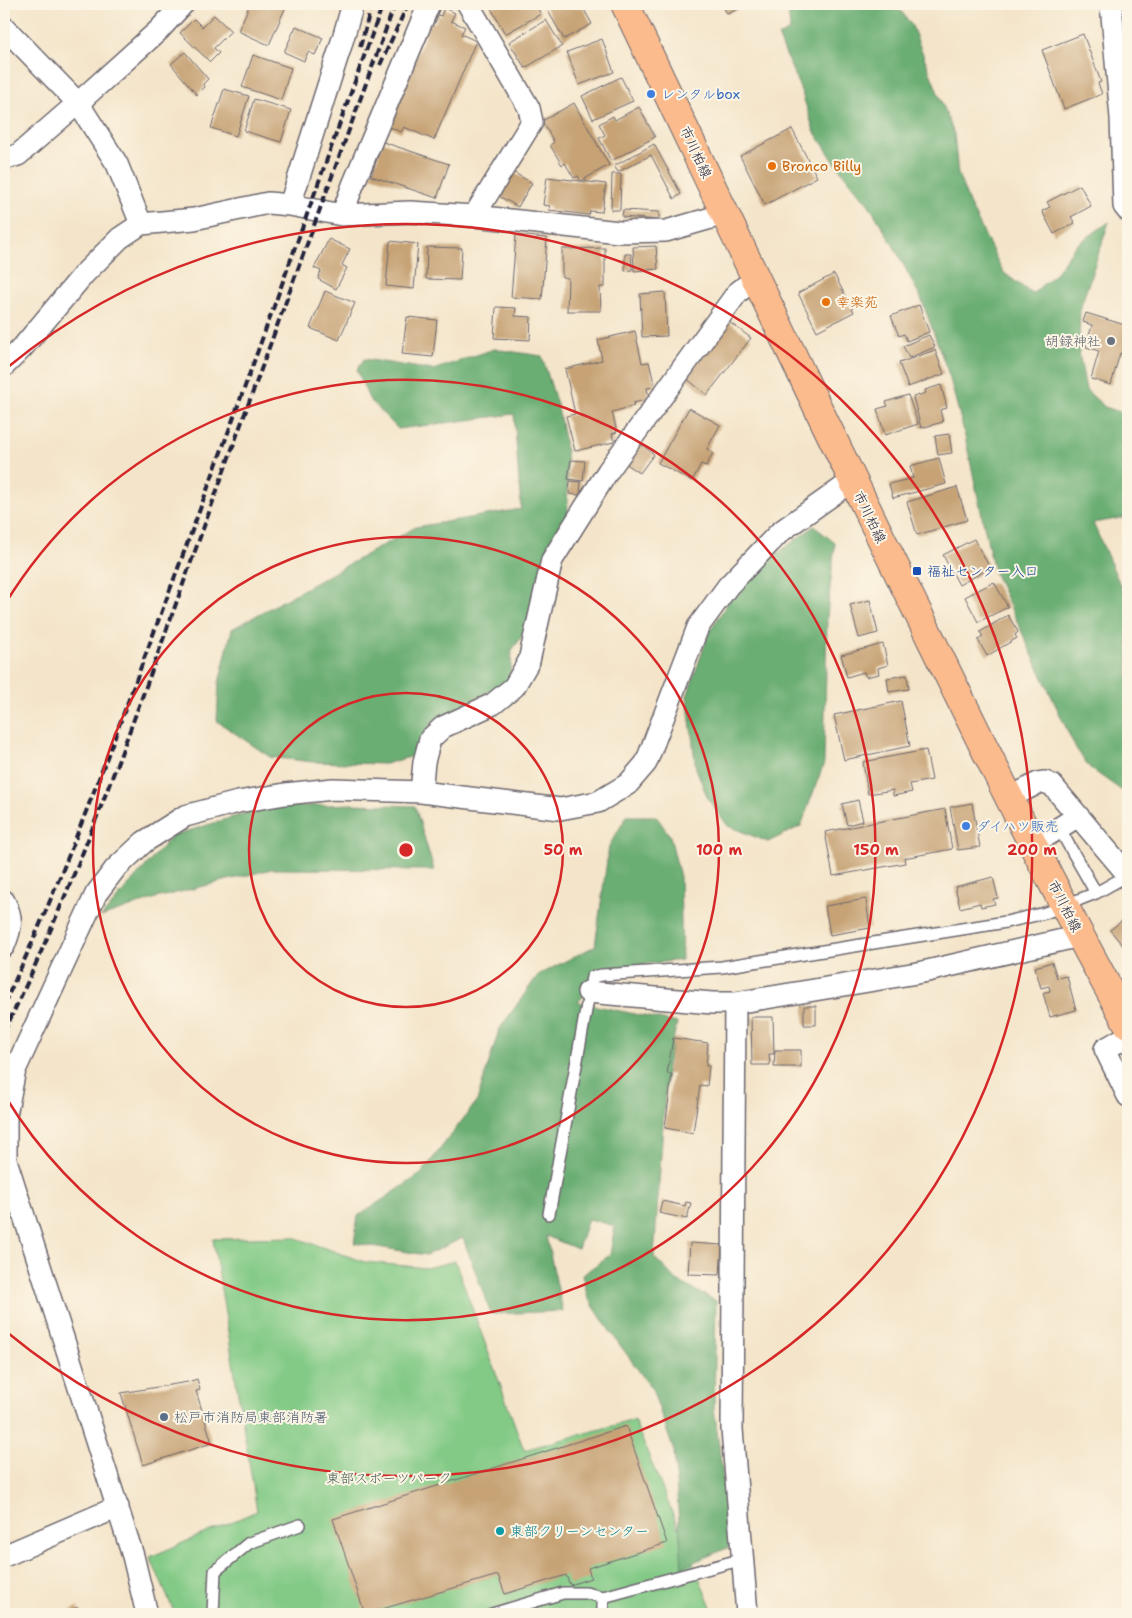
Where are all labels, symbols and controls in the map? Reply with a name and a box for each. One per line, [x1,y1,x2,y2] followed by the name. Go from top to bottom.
[661,85,740,103] place label: レンタルbox
[645,88,657,100] marker: レンタルbox
[676,123,716,181] street label: 市川柏線
[782,157,861,175] place label: Bronco Billy
[766,160,778,172] marker: Bronco Billy
[836,293,878,311] place label: 幸楽苑
[820,296,832,308] marker: 幸楽苑
[1045,332,1101,350] place label: 胡録神社
[1105,335,1117,347] marker: 胡録神社
[850,488,890,546] street label: 市川柏線
[927,562,1038,580] place label: 福祉センター入口
[911,565,923,577] marker: 福祉センター入口
[976,817,1059,835] place label: ダイハツ販売
[960,820,972,832] marker: ダイハツ販売
[544,840,583,860] text: 50 m
[696,840,742,860] text: 100 m
[853,840,899,860] text: 150 m
[1007,840,1057,860] text: 200 m
[397,841,415,859] centre of rings
[1044,877,1086,935] street label: 市川柏線
[174,1408,328,1426] place label: 松戸市消防局東部消防署
[158,1411,170,1423] marker: 松戸市消防局東部消防署
[326,1469,452,1487] park label: 東部スポーツパーク
[510,1522,649,1540] place label: 東部クリーンセンター
[494,1525,506,1537] marker: 東部クリーンセンター

